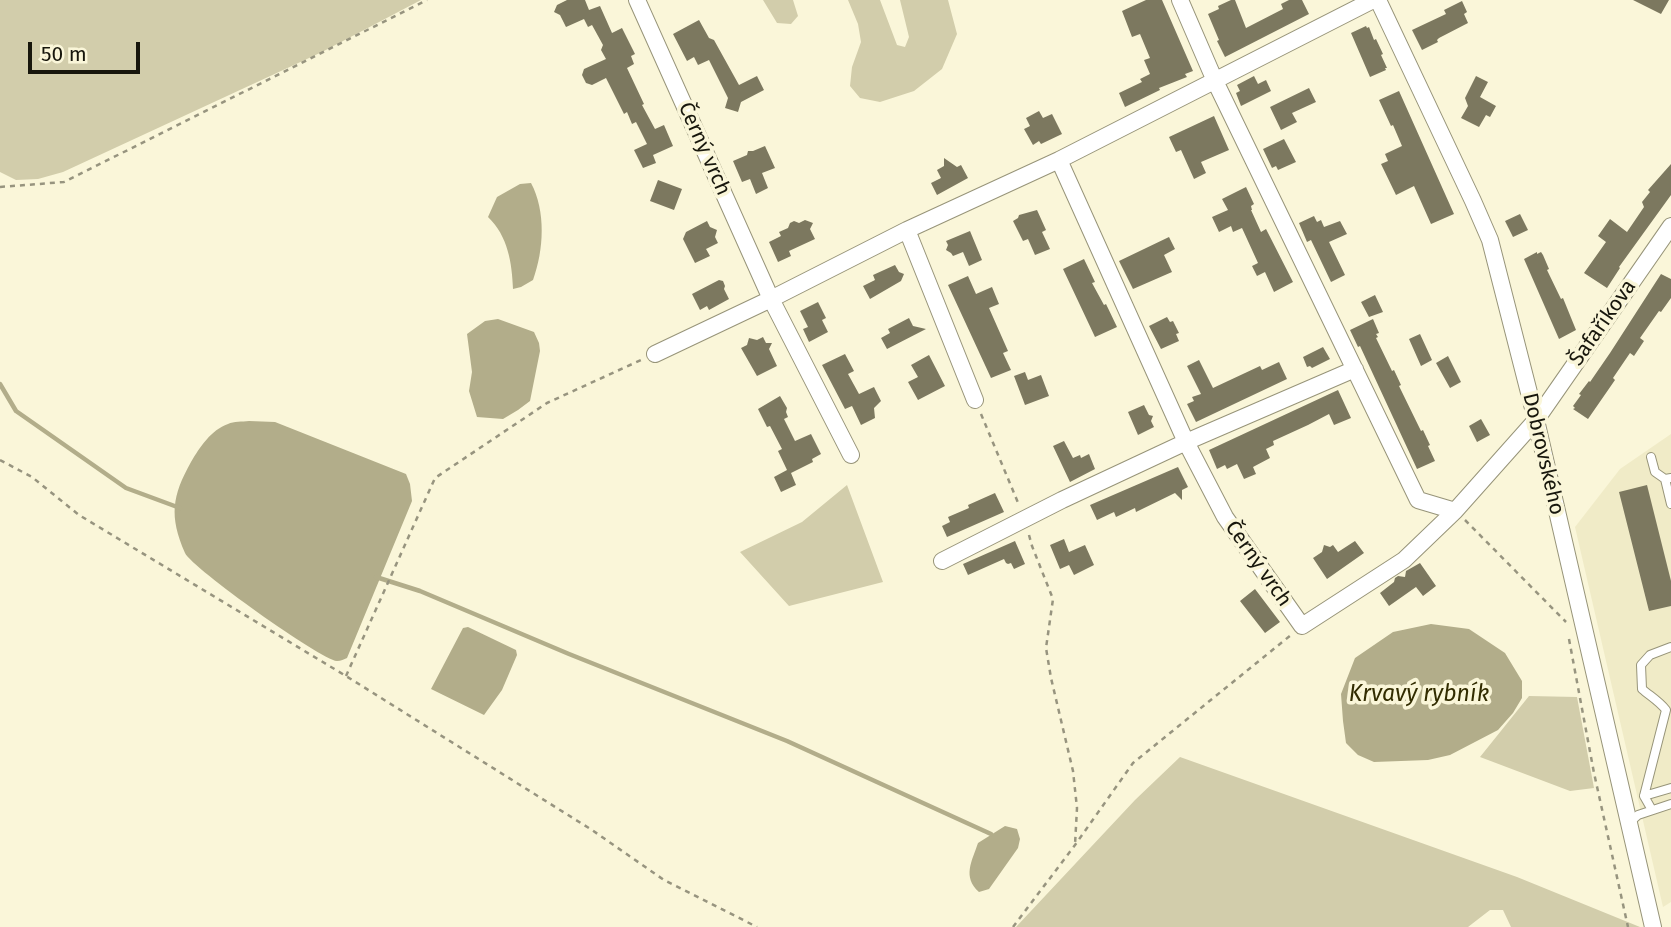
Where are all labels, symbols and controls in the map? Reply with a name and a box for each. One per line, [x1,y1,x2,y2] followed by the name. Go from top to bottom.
[32,28,144,72] scale bar
[41,41,87,67] text: 50 m
[672,99,736,199] street label: Černý vrch
[1564,275,1642,371] street label: Šafaříkova
[1517,391,1569,517] street label: Dobrovského
[1219,516,1297,612] street label: Černý vrch
[1349,681,1489,709] water label: Krvavý rybník

